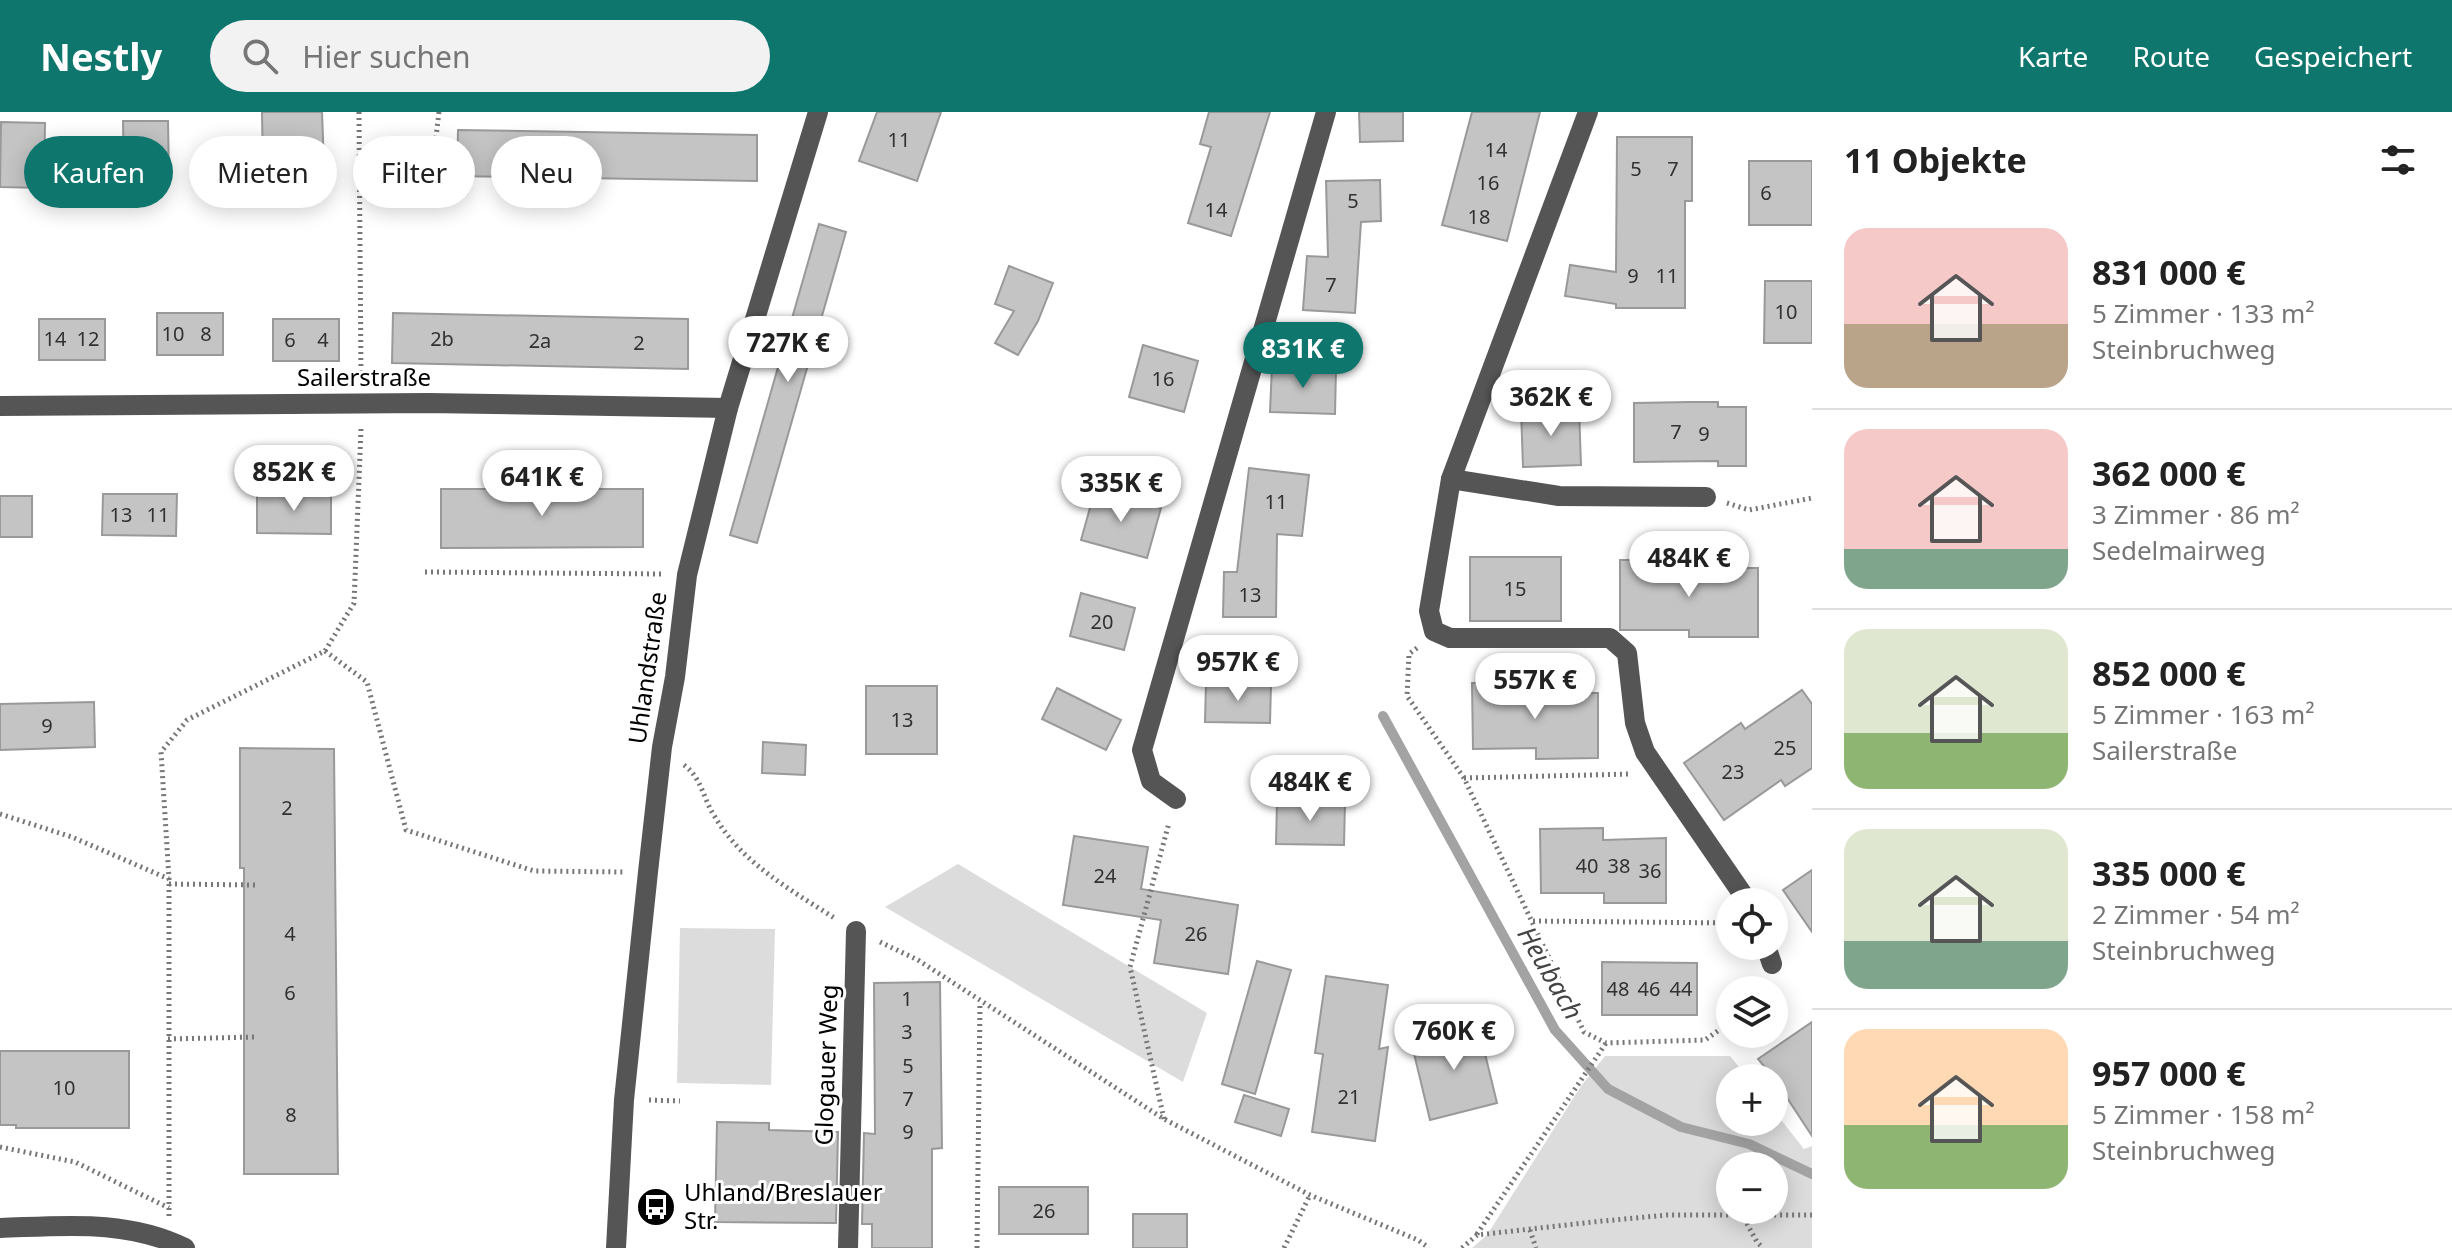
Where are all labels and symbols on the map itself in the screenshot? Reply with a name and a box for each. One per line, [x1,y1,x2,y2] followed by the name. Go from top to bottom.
[888,126,910,153] house number: 11
[1485,136,1508,163] house number: 14
[1630,155,1642,182] house number: 5
[1667,155,1679,182] house number: 7
[1477,169,1499,196] house number: 16
[1760,179,1772,206] house number: 6
[1347,187,1359,214] house number: 5
[1205,196,1228,223] house number: 14
[1468,203,1490,230] house number: 18
[1627,262,1639,289] house number: 9
[1656,262,1678,289] house number: 11
[1325,271,1337,298] house number: 7
[1775,298,1797,325] house number: 10
[723,316,853,384] pin: 727K €
[162,320,184,347] house number: 10
[200,320,212,347] house number: 8
[1238,322,1368,390] pin: 831K €
[44,325,67,352] house number: 14
[77,325,99,352] house number: 12
[430,325,454,352] house number: 2b
[284,326,296,353] house number: 6
[317,326,329,353] house number: 4
[529,327,551,354] house number: 2a
[633,329,645,356] house number: 2
[297,360,431,393] street label: Sailerstraße
[1152,365,1174,392] house number: 16
[1486,370,1616,438] pin: 362K €
[1670,418,1682,445] house number: 7
[1698,420,1710,447] house number: 9
[229,445,359,513] pin: 852K €
[477,450,607,518] pin: 641K €
[1056,456,1186,524] pin: 335K €
[1265,488,1287,515] house number: 11
[110,501,132,528] house number: 13
[147,501,169,528] house number: 11
[1624,531,1754,599] pin: 484K €
[1504,575,1526,602] house number: 15
[1239,581,1261,608] house number: 13
[620,590,674,746] street label: Uhlandstraße
[1091,608,1113,635] house number: 20
[1173,635,1303,703] pin: 957K €
[1470,653,1600,721] pin: 557K €
[891,706,913,733] house number: 13
[41,712,53,739] house number: 9
[1774,734,1796,761] house number: 25
[1245,755,1375,823] pin: 484K €
[1722,758,1744,785] house number: 23
[281,794,293,821] house number: 2
[1576,852,1598,879] house number: 40
[1608,852,1630,879] house number: 38
[1639,857,1661,884] house number: 36
[1094,862,1117,889] house number: 24
[1510,919,1592,1026] water label: Heubach
[284,920,296,947] house number: 4
[1185,920,1207,947] house number: 26
[1607,975,1629,1002] house number: 48
[1638,975,1660,1002] house number: 46
[1670,975,1693,1002] house number: 44
[284,979,296,1006] house number: 6
[806,984,845,1146] street label: Glogauer Weg
[901,985,913,1012] house number: 1
[1389,1004,1519,1072] pin: 760K €
[901,1018,913,1045] house number: 3
[902,1052,914,1079] house number: 5
[53,1074,75,1101] house number: 10
[1338,1083,1360,1110] house number: 21
[902,1085,914,1112] house number: 7
[285,1101,297,1128] house number: 8
[902,1118,914,1145] house number: 9
[684,1175,883,1236] place label: Uhland/Breslauer Str.
[635,1186,677,1228] bus stop icon: Uhland/Breslauer Str.
[1033,1197,1055,1224] house number: 26

